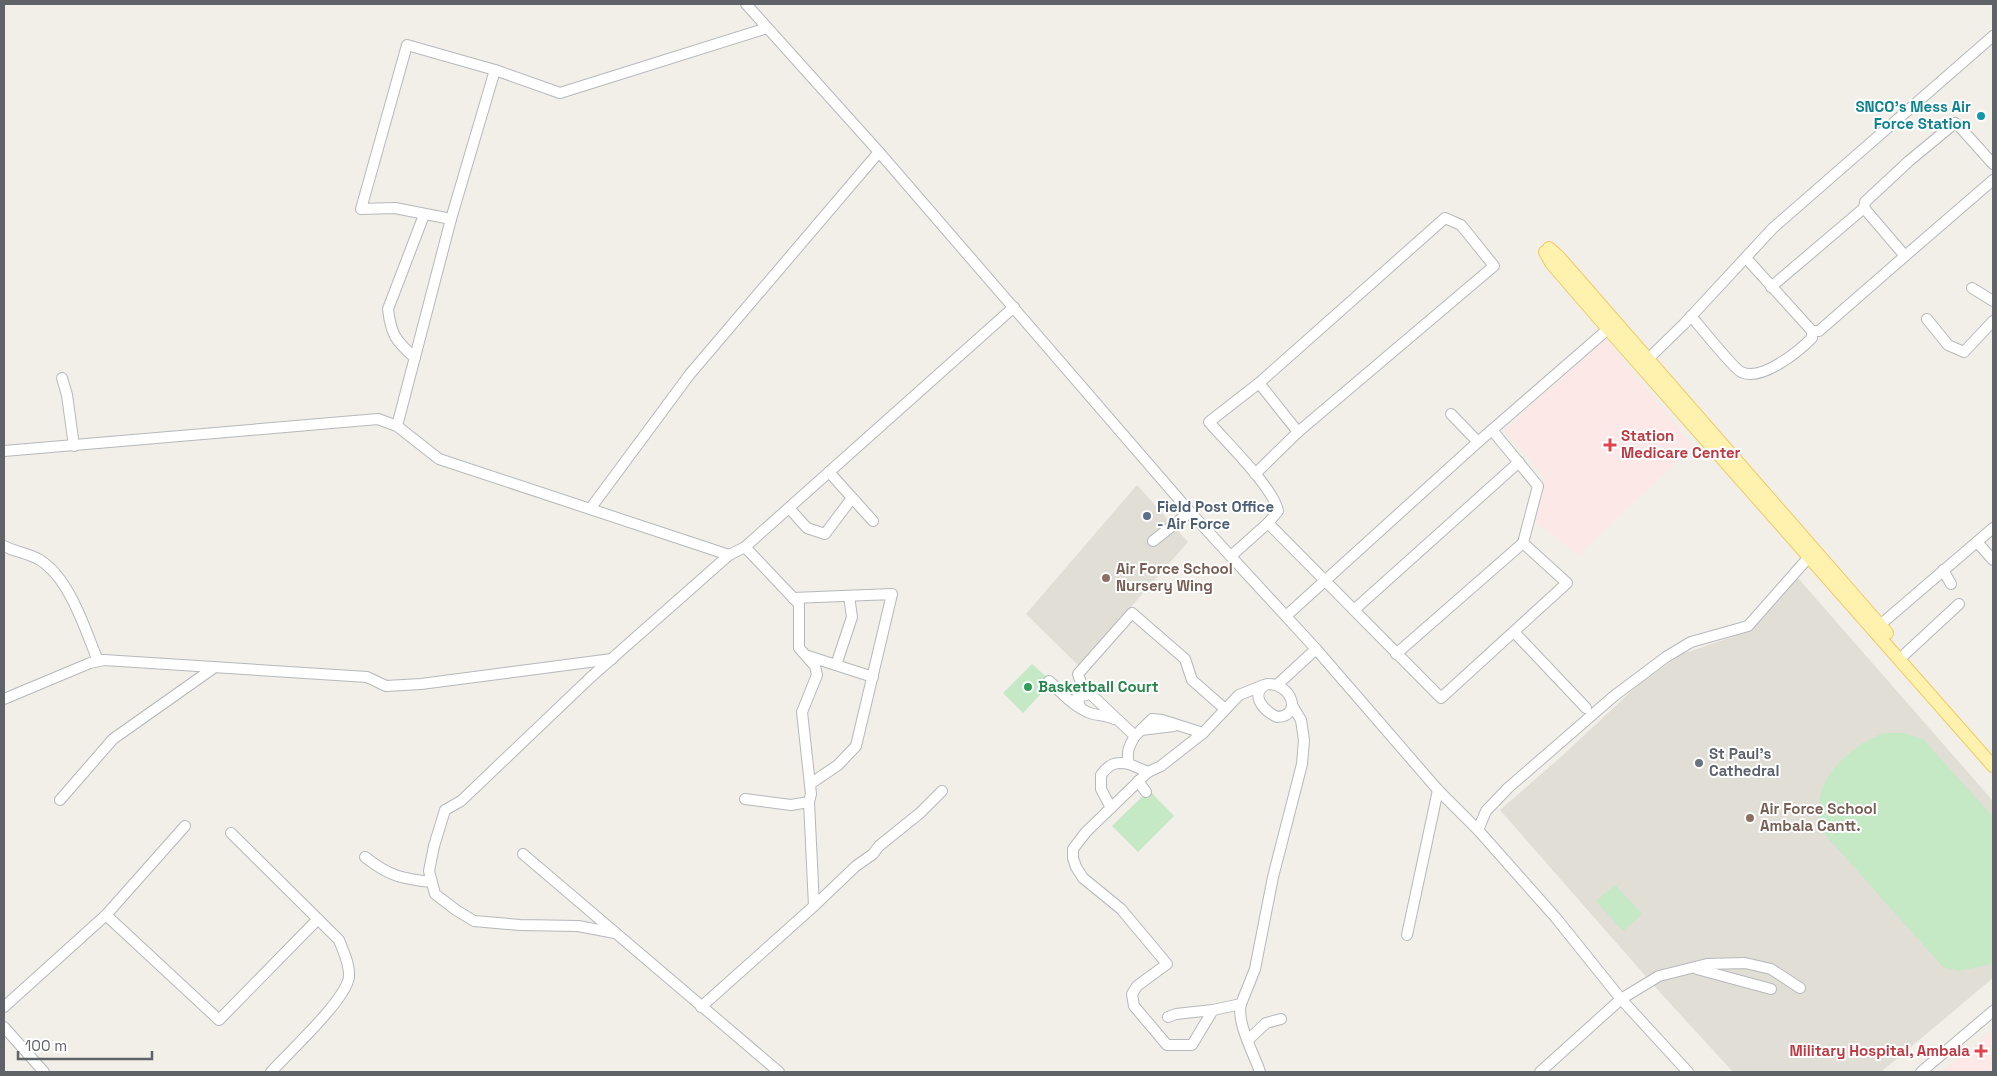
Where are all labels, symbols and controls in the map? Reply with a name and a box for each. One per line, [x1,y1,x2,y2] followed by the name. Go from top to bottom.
[1855,97,1971,133] place label: SNCO's Mess Air Force Station
[1975,110,1987,122] marker: SNCO's Mess Air Force Station
[1621,426,1741,462] place label: Station Medicare Center
[1603,438,1617,452] marker: Station Medicare Center
[1157,497,1274,533] place label: Field Post Office - Air Force
[1141,510,1153,522] marker: Field Post Office - Air Force
[1116,559,1233,595] place label: Air Force School Nursery Wing
[1100,572,1112,584] marker: Air Force School Nursery Wing
[1038,677,1159,696] place label: Basketball Court
[1022,681,1034,693] marker: Basketball Court
[1709,744,1780,780] place label: St Paul's Cathedral
[1693,757,1705,769] marker: St Paul's Cathedral
[1760,799,1877,835] place label: Air Force School Ambala Cantt.
[1744,812,1756,824] marker: Air Force School Ambala Cantt.
[18,1028,151,1060] scale bar
[25,1036,67,1055] text: 100 m
[1790,1041,1970,1060] place label: Military Hospital, Ambala
[1974,1044,1988,1058] marker: Military Hospital, Ambala

